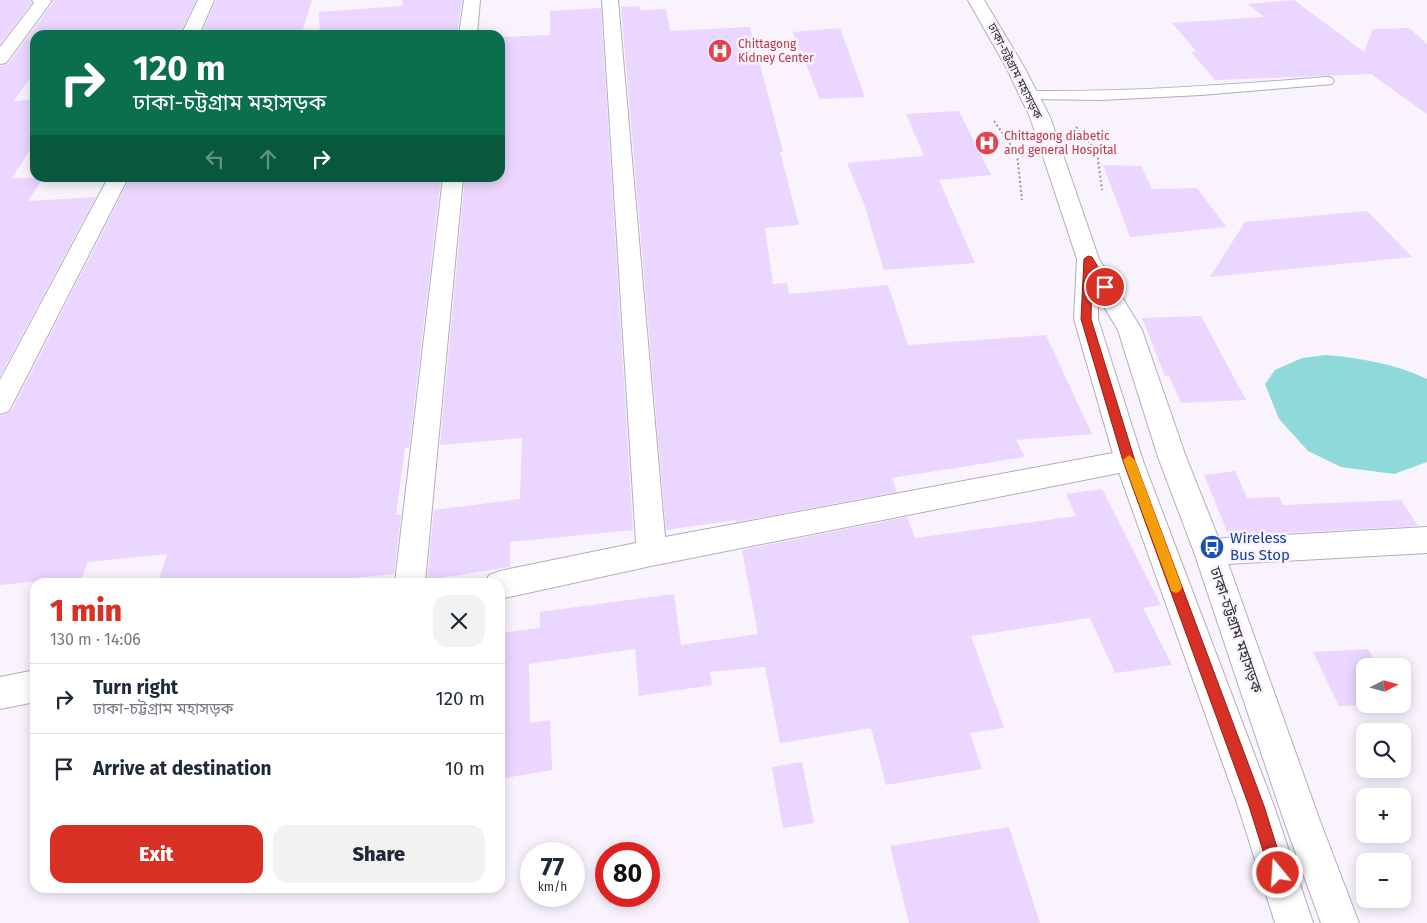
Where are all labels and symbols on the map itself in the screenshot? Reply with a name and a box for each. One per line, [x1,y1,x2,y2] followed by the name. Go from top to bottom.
[984,20,1046,121] street label: ঢাকা-চট্টগ্রাম মহাসড়ক
[738,37,814,65] place label: Chittagong Kidney Center
[707,38,733,64] hospital icon: Chittagong Kidney Center
[1004,129,1117,157] place label: Chittagong diabetic and general Hospital
[974,130,1000,156] hospital icon: Chittagong diabetic and general Hospital
[1084,266,1126,308] pin
[1230,529,1290,564] place label: Wireless Bus Stop
[1199,534,1225,560] bus stop icon: Wireless Bus Stop
[1206,564,1266,696] street label: ঢাকা-চট্টগ্রাম মহাসড়ক
[1356,658,1411,712] north arrow
[595,842,660,907] speed limit sign: 80
[1251,846,1303,898] position arrow

